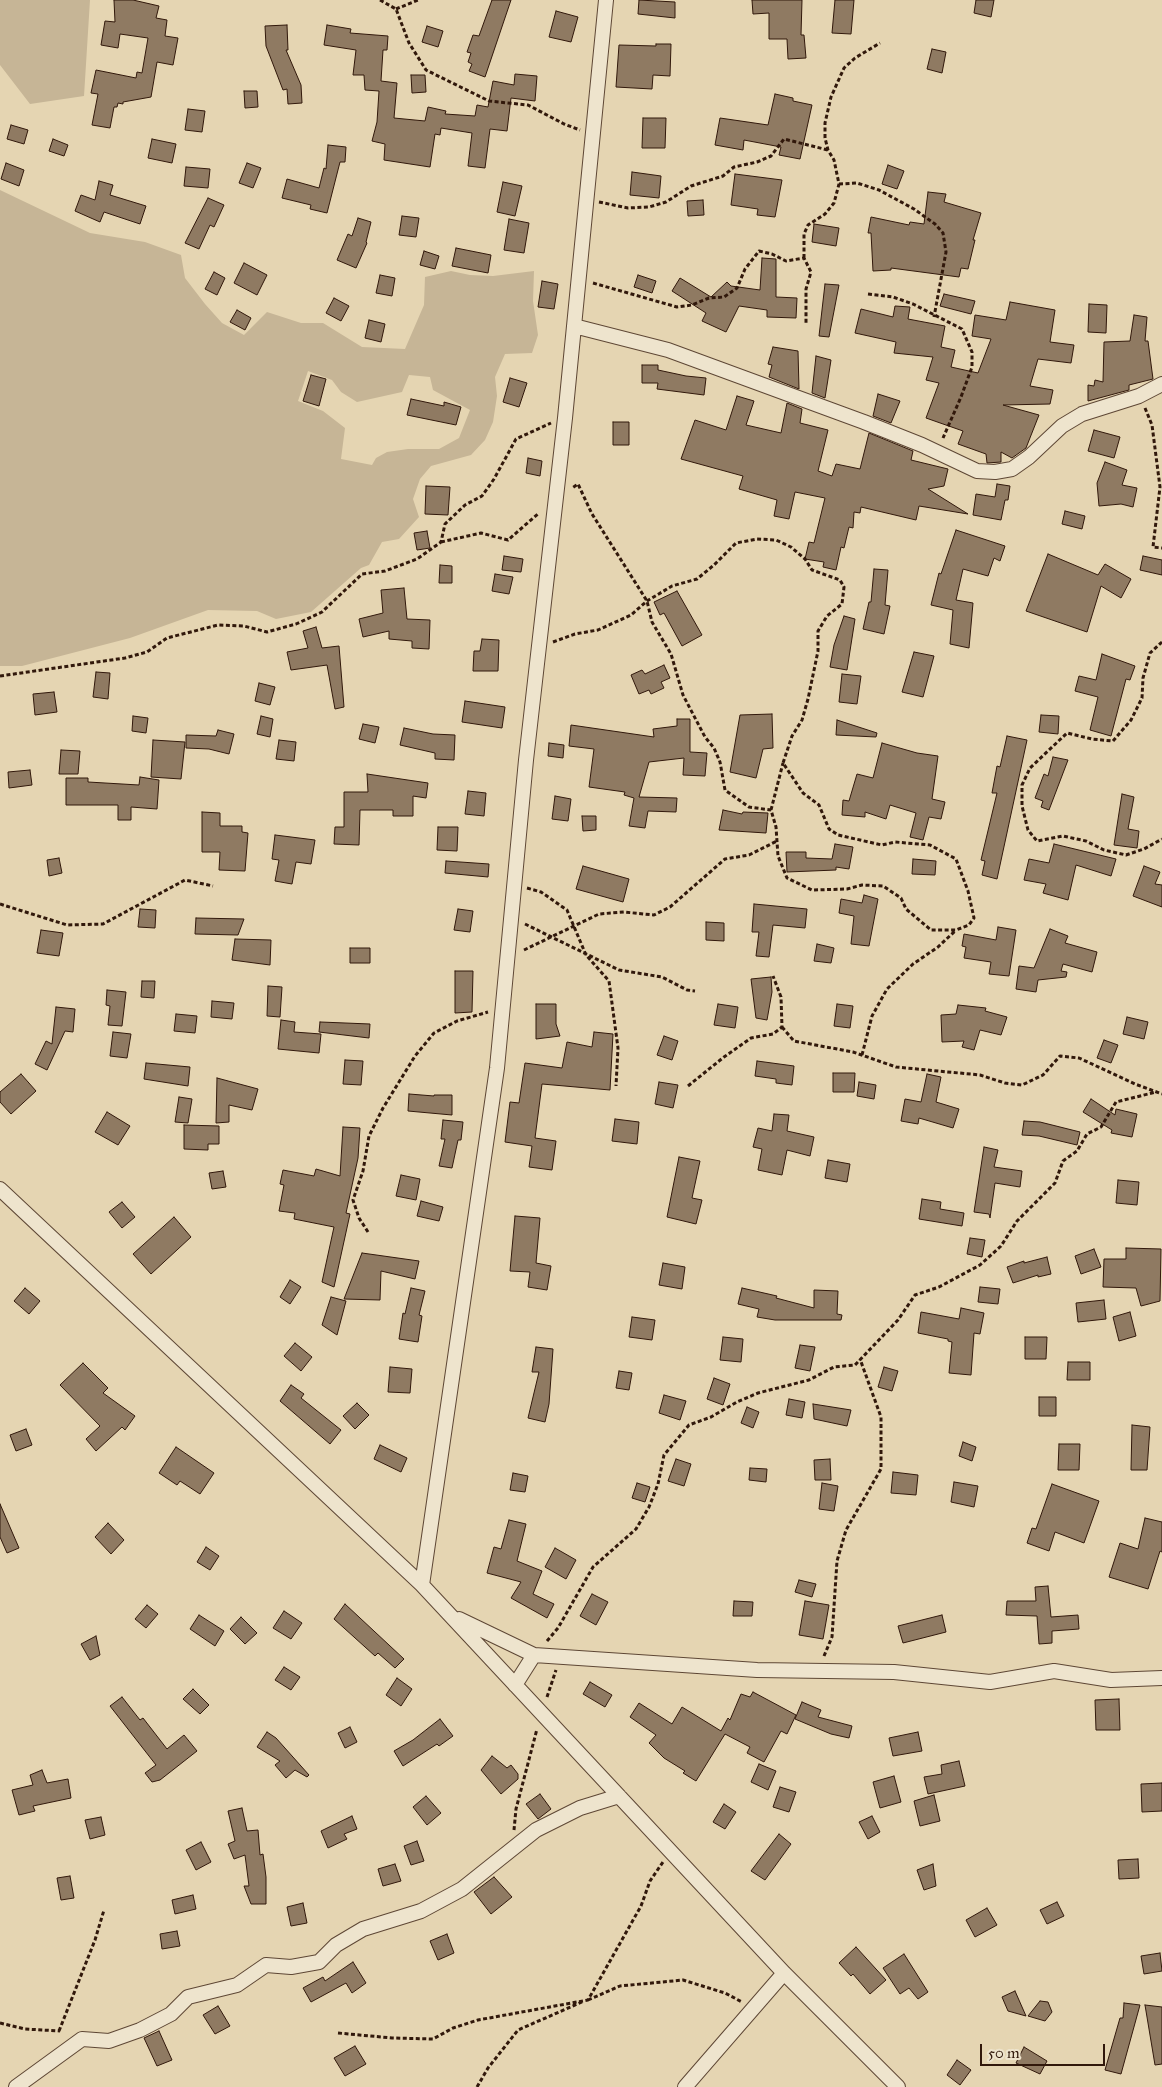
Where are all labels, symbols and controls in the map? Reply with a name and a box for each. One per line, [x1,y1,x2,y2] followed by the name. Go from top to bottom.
[982,2034,1107,2066] scale bar
[988,2044,1020,2062] text: 50 m

